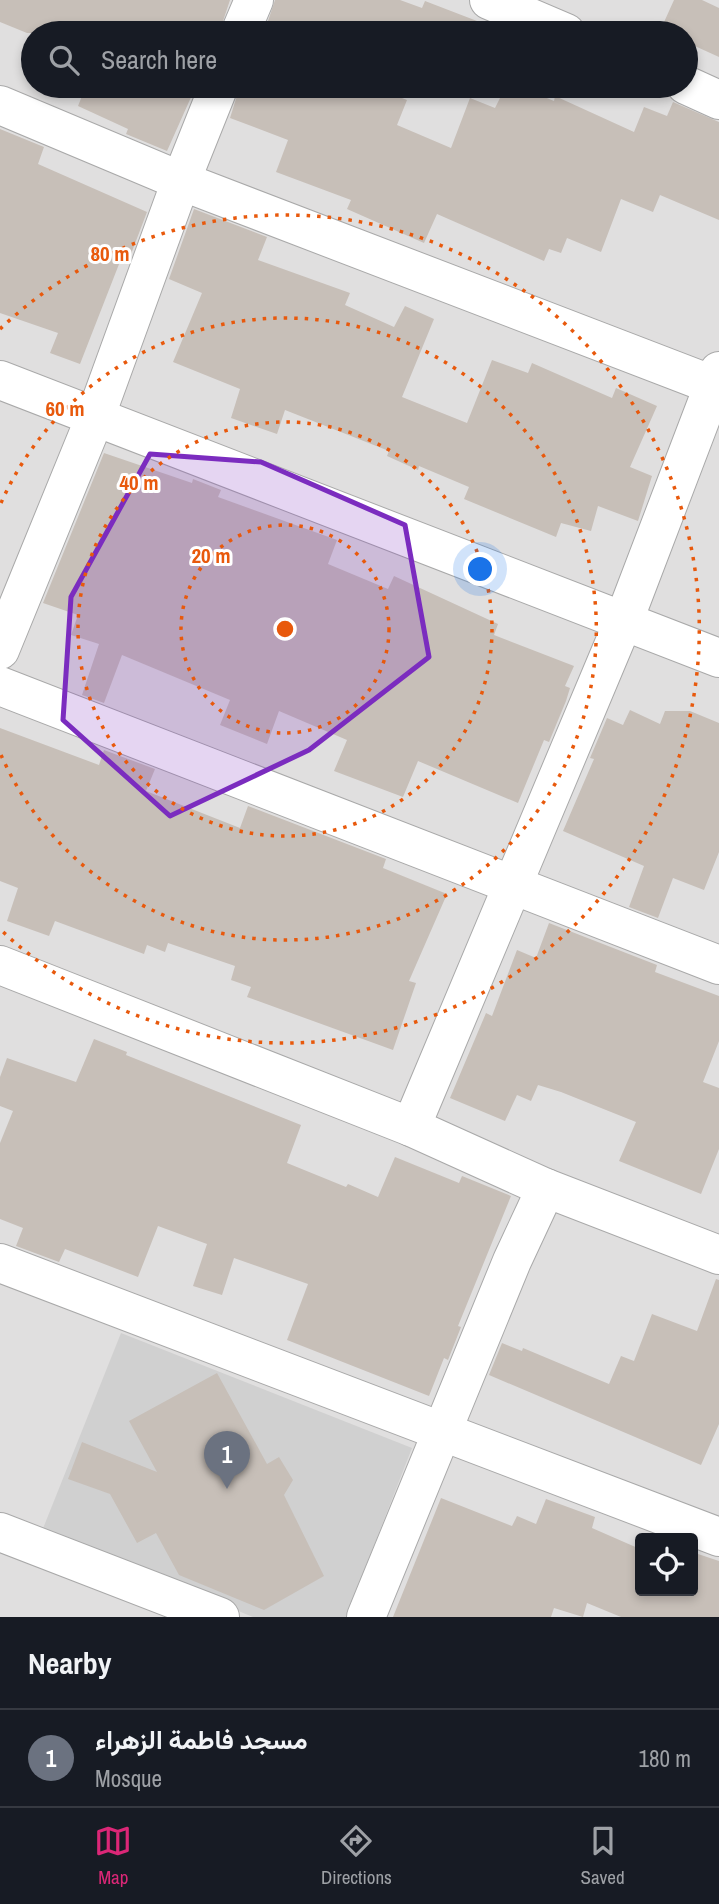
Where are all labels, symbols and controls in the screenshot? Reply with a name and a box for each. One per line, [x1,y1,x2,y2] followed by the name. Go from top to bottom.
[21,21,698,98] search box
[45,41,83,79] icon: search
[101,42,217,77] text: Search here
[90,239,130,268] text: 80 m
[45,394,85,423] text: 60 m
[119,468,159,497] text: 40 m
[191,541,231,570] text: 20 m
[463,552,497,586] your location
[273,617,297,641] centre of rings
[204,1431,250,1489] pin: 1
[635,1533,698,1596] map controls
[635,1533,698,1596] button: locate
[28,1643,111,1683] text: Nearby
[95,1722,308,1757] text: مسجد فاطمة الزهراء
[46,1743,56,1774] text: 1
[639,1743,691,1774] text: 180 m
[95,1763,162,1794] text: Mosque
[94,1822,132,1890] tab: Map
[321,1822,392,1890] tab: Directions
[581,1822,625,1890] tab: Saved

